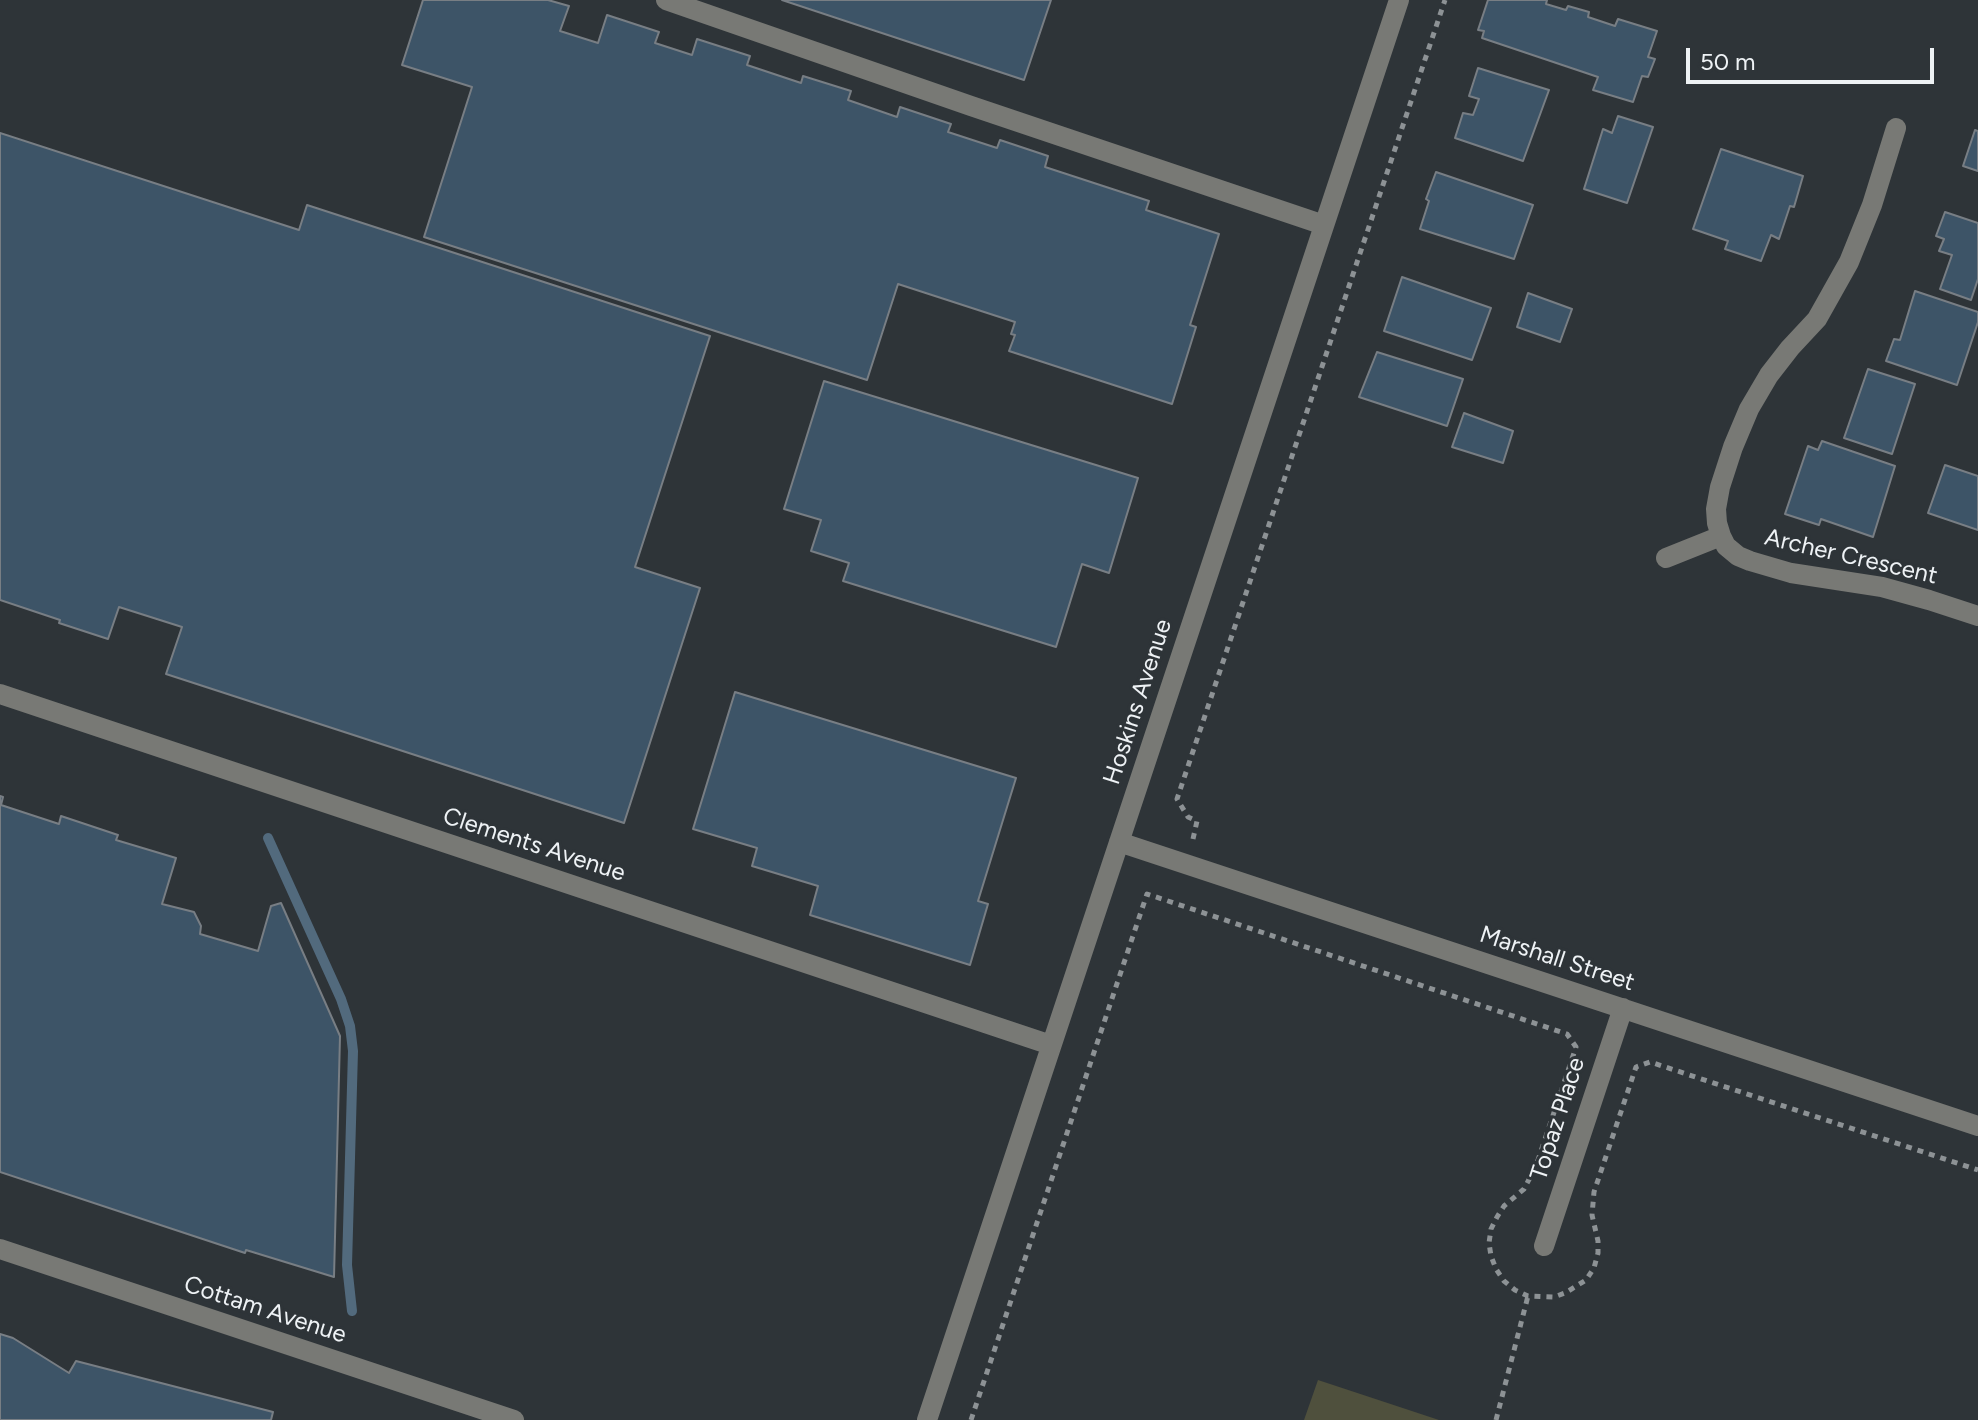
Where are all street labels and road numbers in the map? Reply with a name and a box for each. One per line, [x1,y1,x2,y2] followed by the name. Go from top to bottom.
[1762,523,1940,591] street label: Archer Crescent
[1098,616,1178,788] street label: Hoskins Avenue
[439,802,629,888] street label: Clements Avenue
[1476,920,1638,998] street label: Marshall Street
[1525,1054,1591,1184] street label: Topaz Place
[180,1270,350,1350] street label: Cottam Avenue

